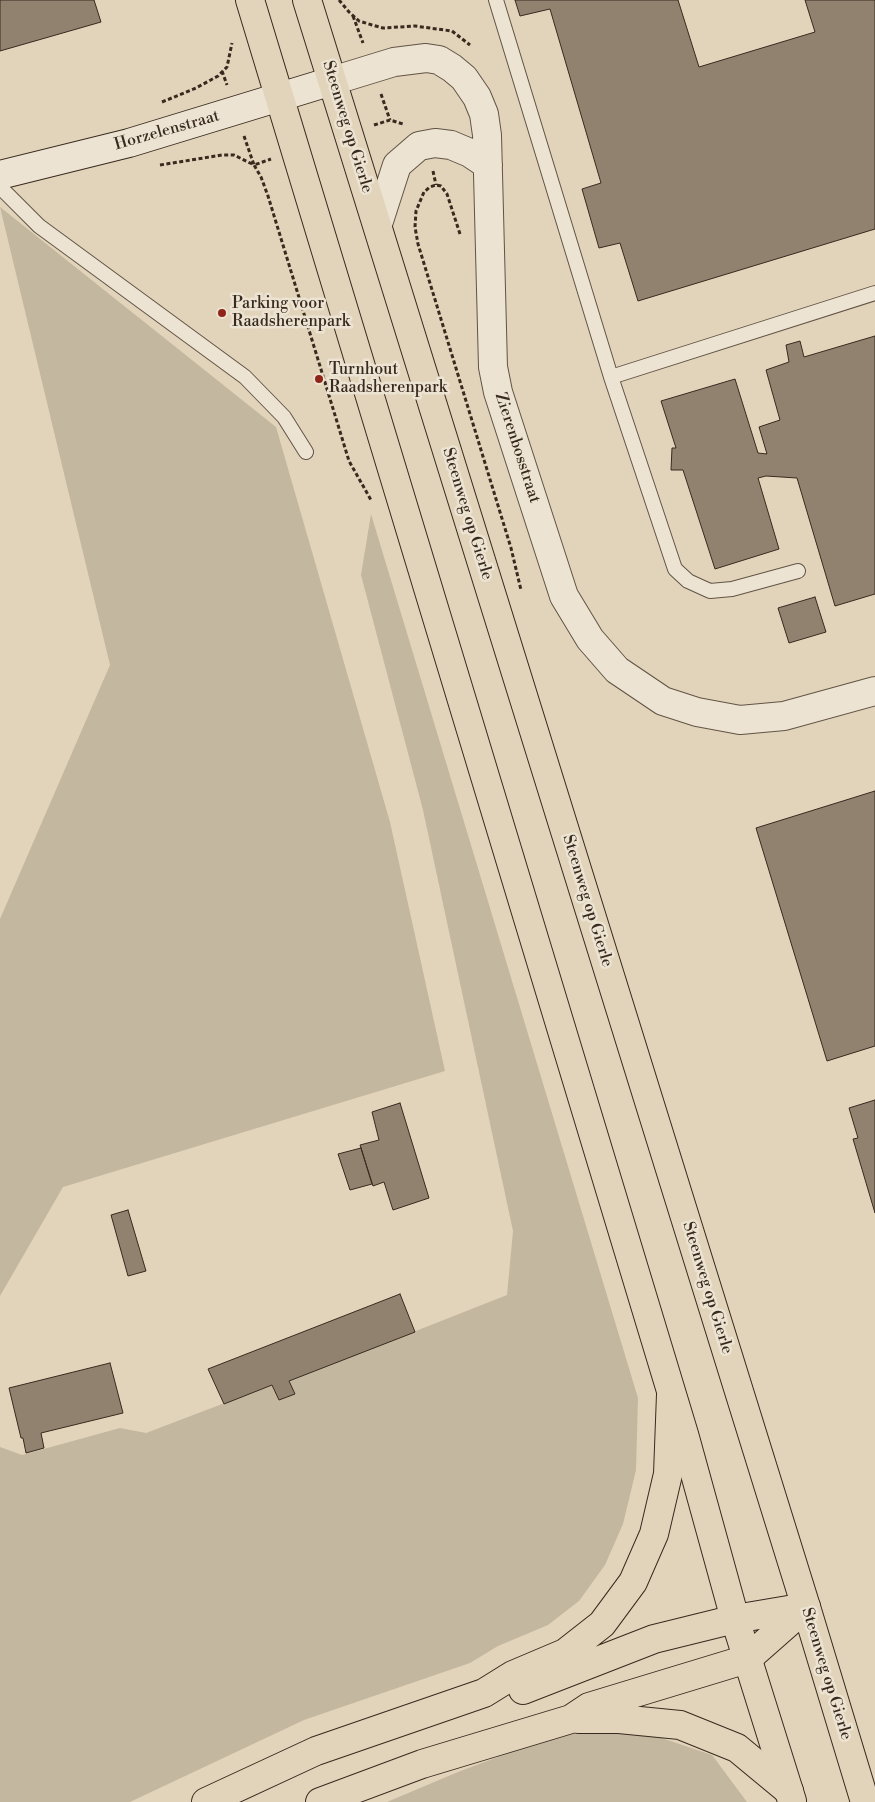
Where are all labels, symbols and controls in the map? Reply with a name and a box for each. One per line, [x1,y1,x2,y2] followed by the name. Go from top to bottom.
[318,59,376,195] street label: Steenweg op Gierle
[112,107,222,155] street label: Horzelenstraat
[232,294,350,332] place label: Parking voor Raadsherenpark
[216,307,228,319] marker: Parking voor Raadsherenpark
[329,360,447,398] place label: Turnhout Raadsherenpark
[313,373,325,385] marker: Turnhout Raadsherenpark
[490,390,544,506] street label: Zierenbosstraat
[438,446,496,582] street label: Steenweg op Gierle
[558,833,616,969] street label: Steenweg op Gierle
[678,1220,736,1356] street label: Steenweg op Gierle
[797,1606,855,1742] street label: Steenweg op Gierle

